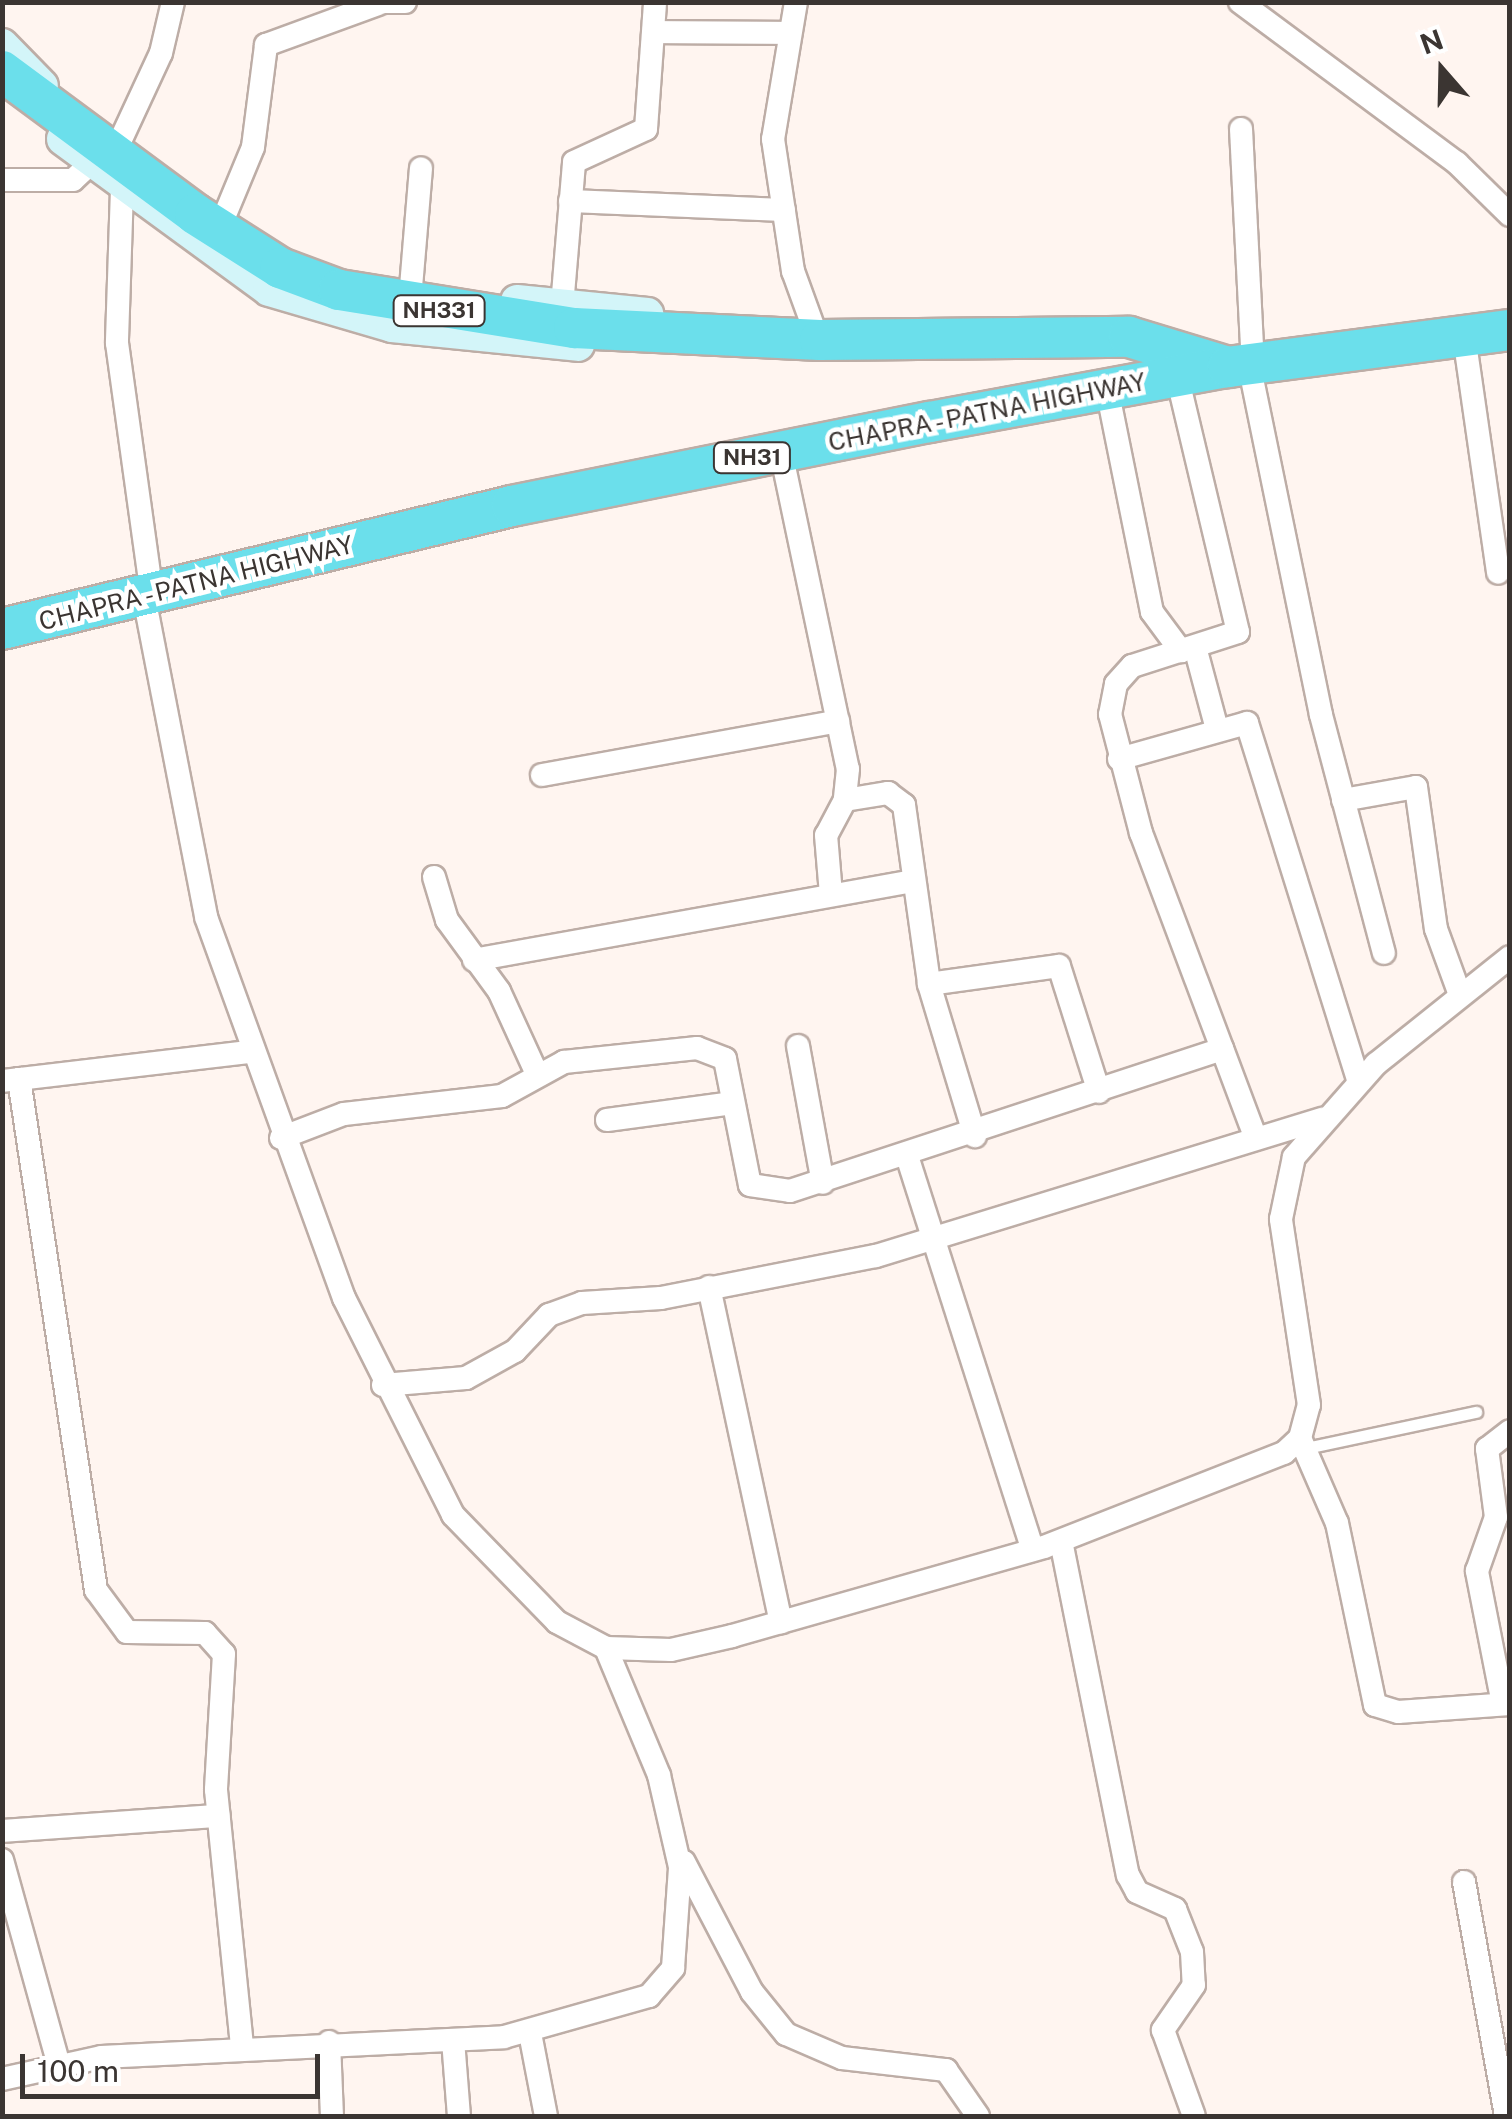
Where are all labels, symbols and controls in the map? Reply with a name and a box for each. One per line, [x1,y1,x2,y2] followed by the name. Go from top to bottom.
[1392,20,1492,120] north arrow
[1416,22,1448,61] text: N
[392,294,486,328] road number: NH331
[822,366,1152,458] street label: CHAPRA - PATNA HIGHWAY
[712,441,792,475] road number: NH31
[32,529,360,637] street label: CHAPRA - PATNA HIGHWAY
[25,2034,325,2096] scale bar
[37,2053,119,2089] text: 100 m

